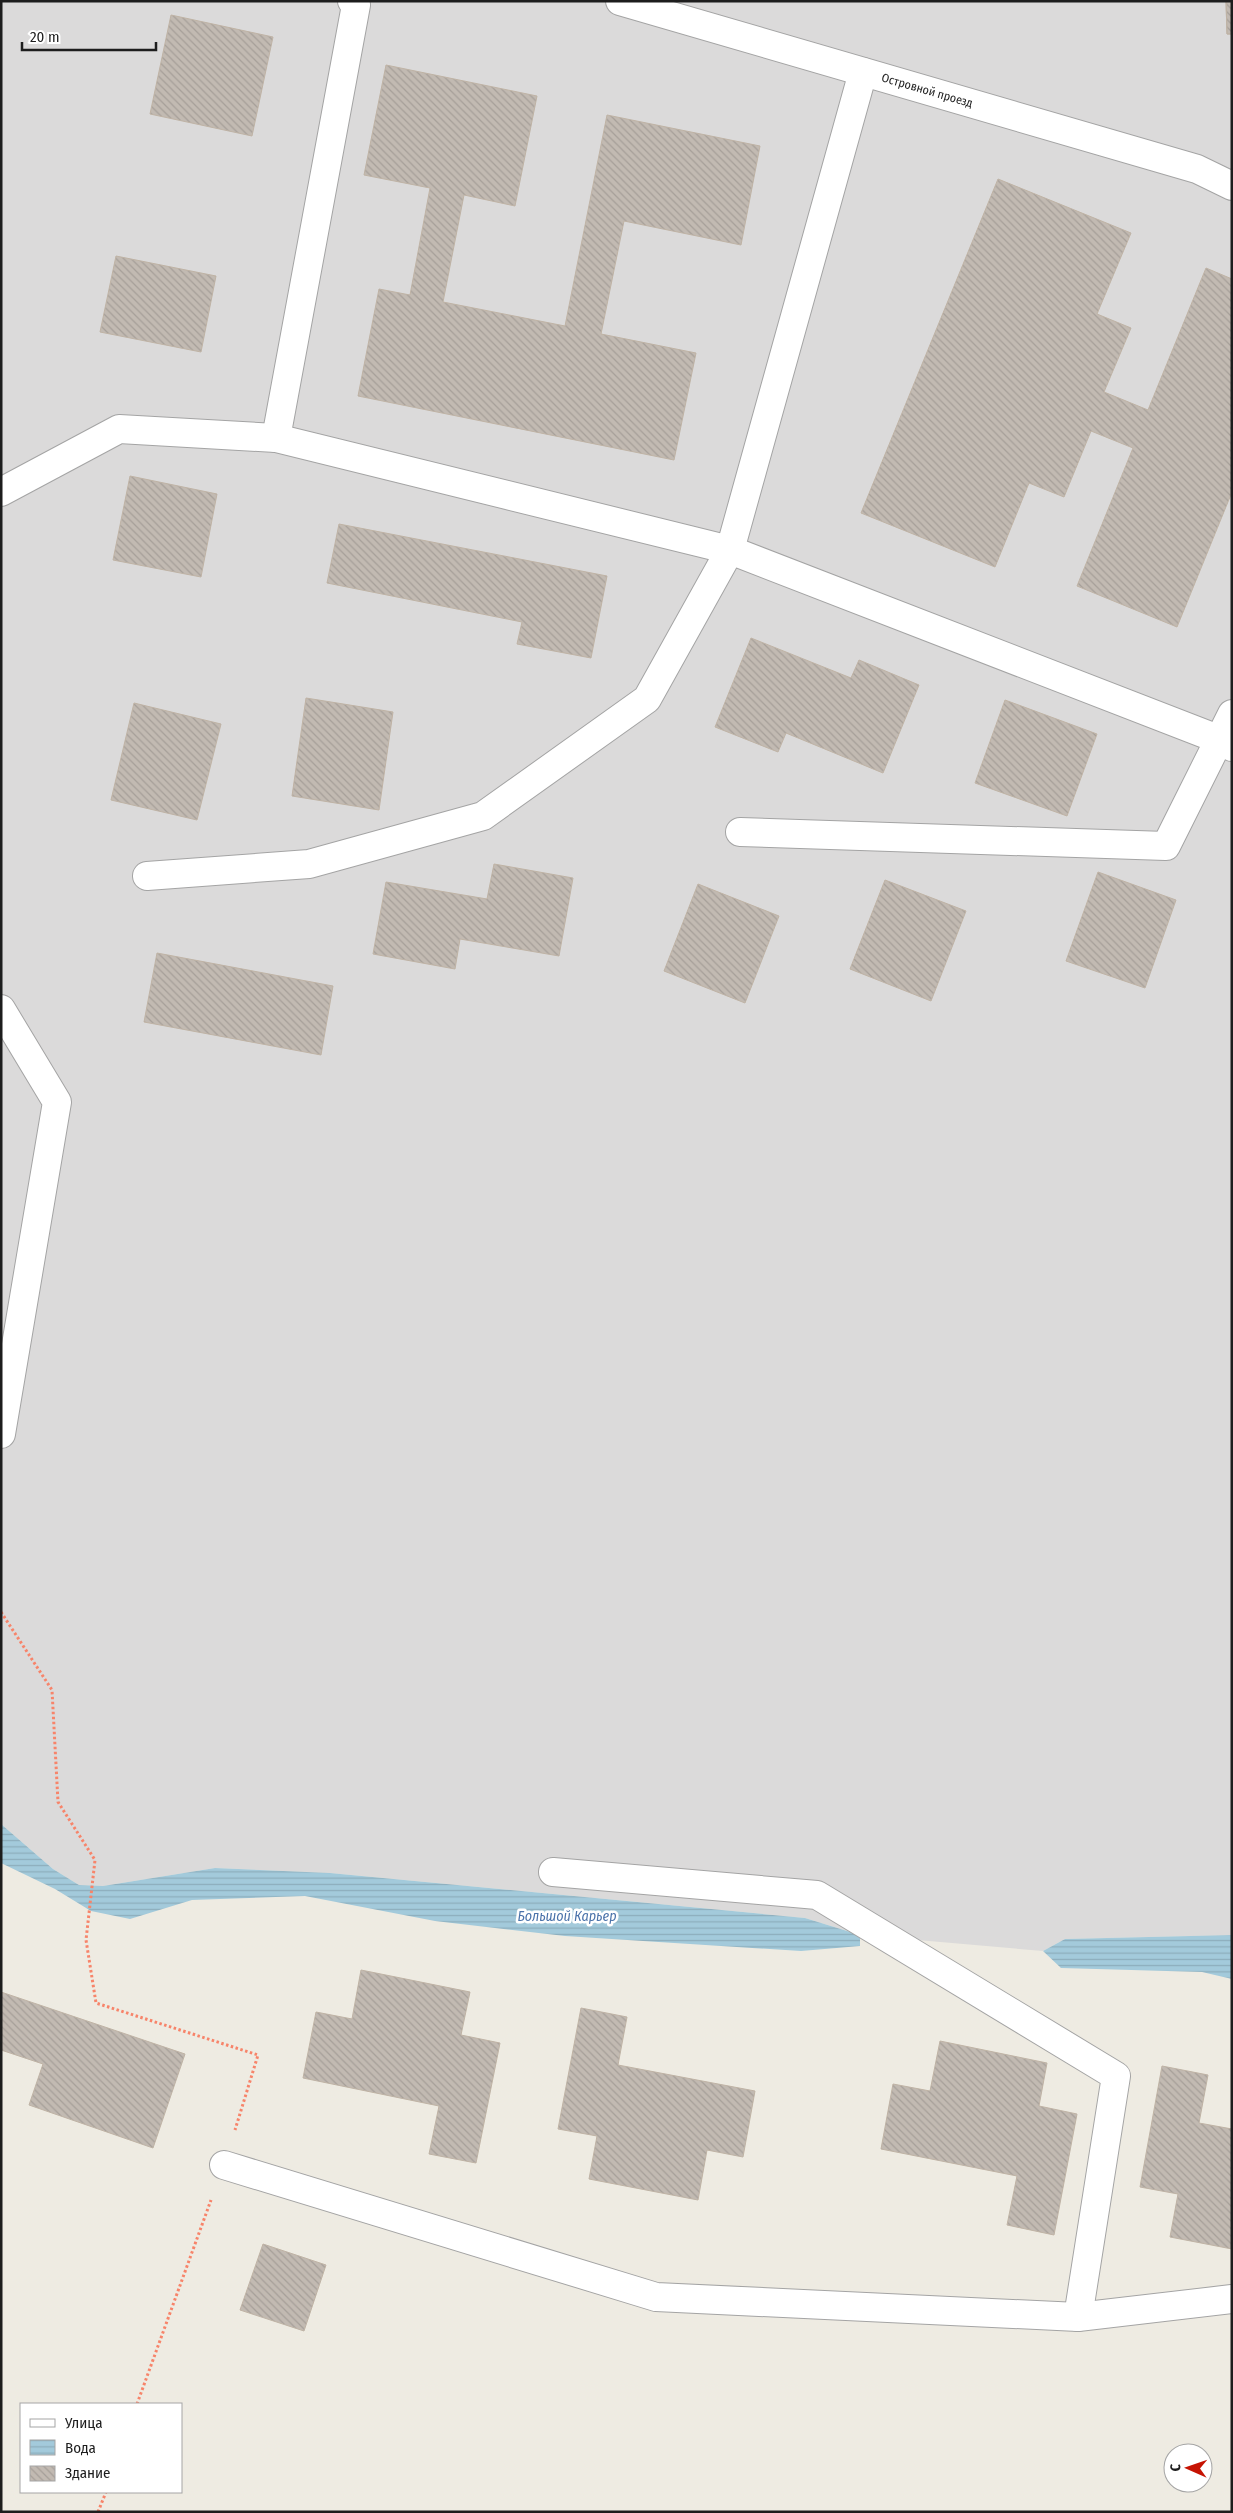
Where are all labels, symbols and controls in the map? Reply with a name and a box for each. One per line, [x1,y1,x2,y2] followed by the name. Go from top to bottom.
[22,20,156,52] scale bar
[30,28,60,46] text: 20 m
[880,71,974,110] street label: Островной проезд
[517,1908,617,1925] water label: Большой Карьер
[20,2403,182,2493] legend
[64,2414,103,2432] text: Улица
[65,2439,96,2457] text: Вода
[1163,2443,1213,2493] north arrow
[1167,2463,1184,2472] text: С
[65,2464,111,2482] text: Здание

